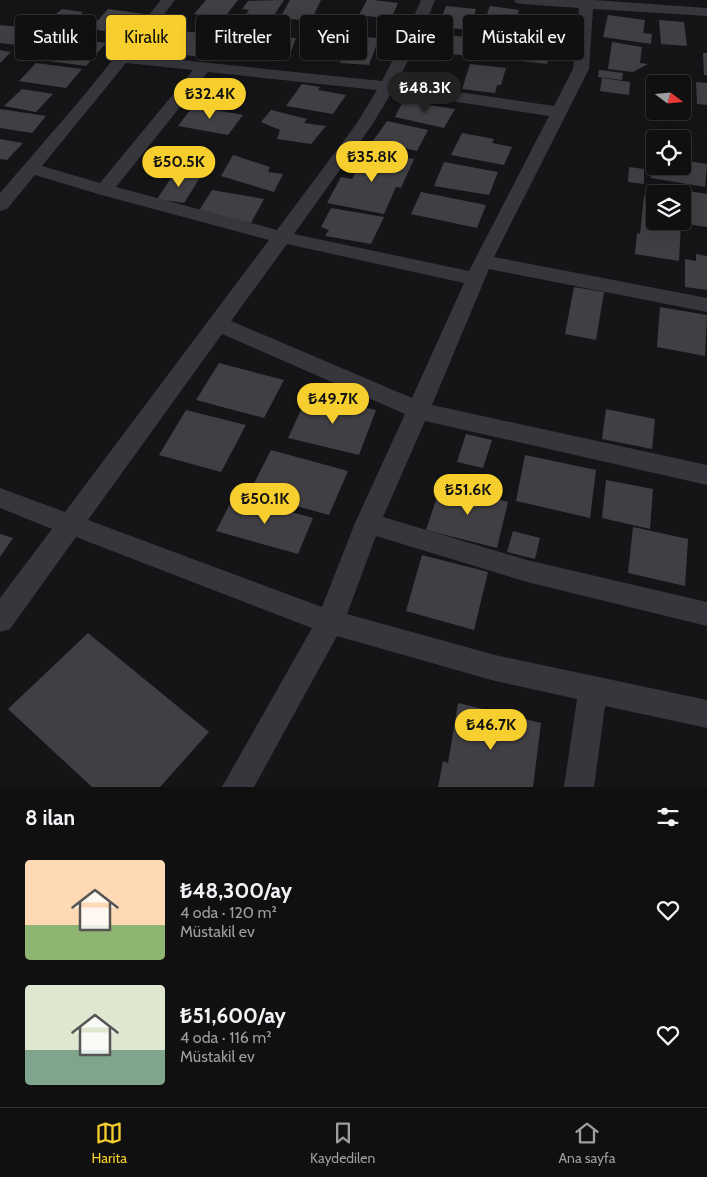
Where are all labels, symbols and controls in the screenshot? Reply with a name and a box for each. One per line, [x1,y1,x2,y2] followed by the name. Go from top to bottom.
[15,15,96,60] chip: Satılık
[106,15,186,60] chip: Kiralık
[196,15,290,60] chip: Filtreler
[300,15,367,60] chip: Yeni
[377,15,453,60] chip: Daire
[463,15,584,60] chip: Müstakil ev
[384,72,466,114] pin: ₺48.3K
[646,75,691,120] north arrow
[646,75,691,230] map controls
[169,78,251,120] pin: ₺32.4K
[399,78,451,97] text: ₺48.3K
[185,84,235,103] text: ₺32.4K
[646,130,691,175] button: locate
[331,140,413,183] pin: ₺35.8K
[138,146,220,188] pin: ₺50.5K
[347,147,397,166] text: ₺35.8K
[153,152,205,171] text: ₺50.5K
[646,185,691,230] button: layers
[292,382,374,425] pin: ₺49.7K
[308,389,358,408] text: ₺49.7K
[427,474,509,516] pin: ₺51.6K
[445,480,491,499] text: ₺51.6K
[224,482,306,525] pin: ₺50.1K
[241,489,289,508] text: ₺50.1K
[450,708,532,751] pin: ₺46.7K
[466,715,516,734] text: ₺46.7K
[654,803,682,831] icon: filters
[25,805,75,830] text: 8 ilan
[180,878,292,903] text: ₺48,300/ay
[65,880,125,940] icon: home
[654,896,682,924] icon: heart
[180,903,277,922] text: 4 oda · 120 m²
[180,922,255,941] text: Müstakil ev
[180,1003,286,1028] text: ₺51,600/ay
[65,1005,125,1065] icon: home
[654,1021,682,1049] icon: heart
[180,1028,272,1047] text: 4 oda · 116 m²
[180,1047,255,1066] text: Müstakil ev
[92,1119,127,1167] tab: Harita
[310,1119,375,1167] tab: Kaydedilen
[558,1119,615,1167] tab: Ana sayfa

